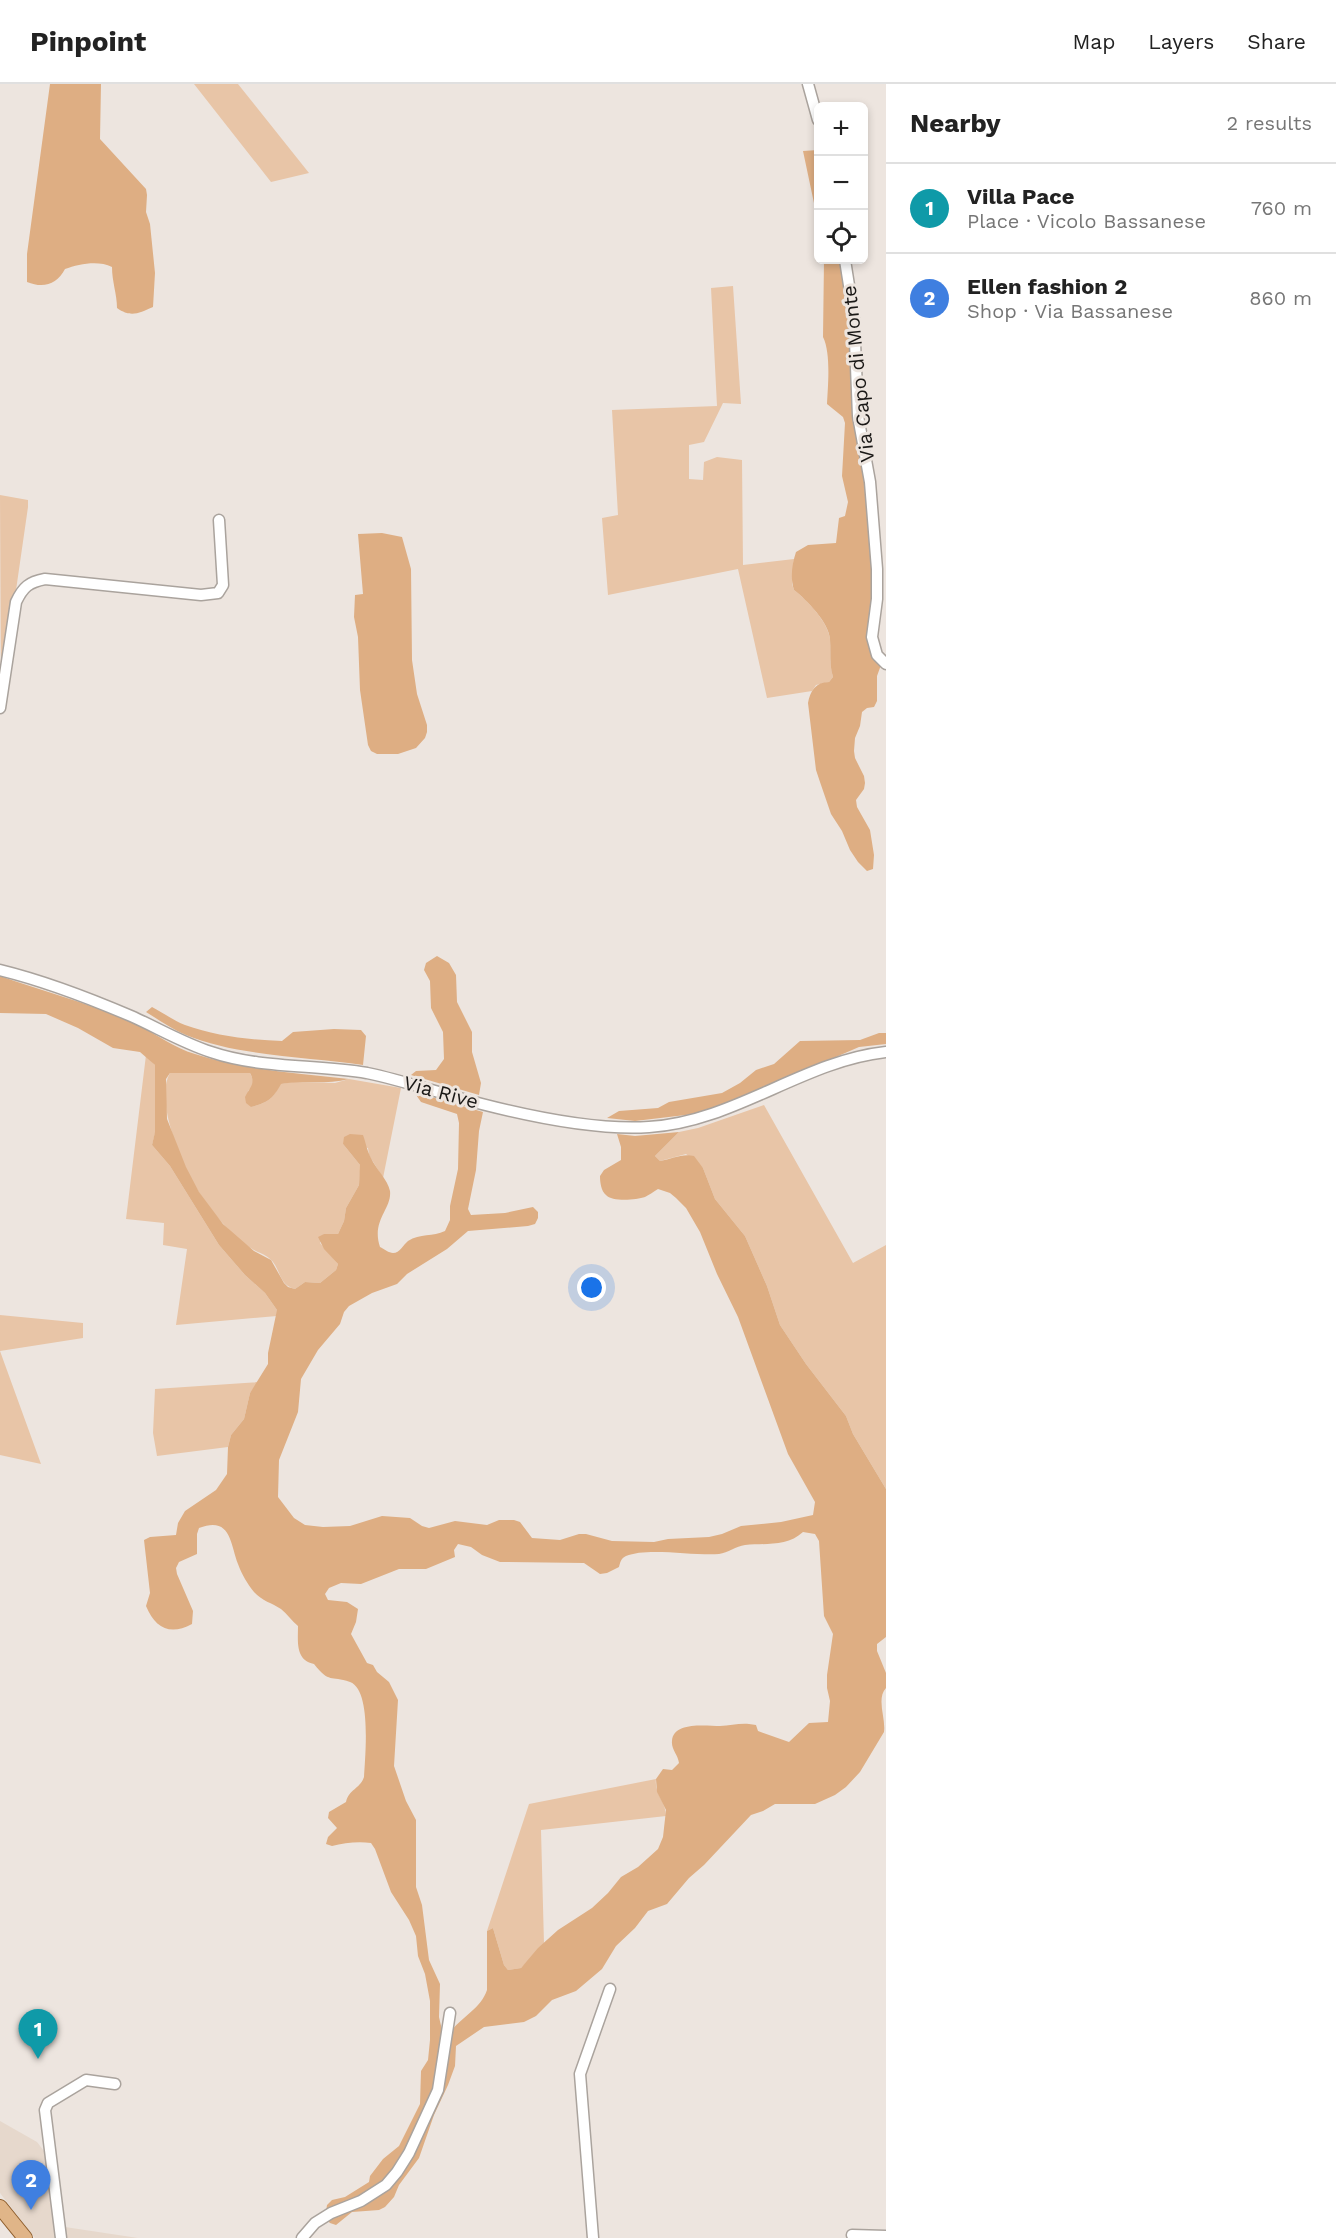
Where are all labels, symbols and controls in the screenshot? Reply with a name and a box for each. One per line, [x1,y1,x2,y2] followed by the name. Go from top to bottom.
[30,25,146,58] text: Pinpoint
[1072,29,1115,54] text: Map
[1148,29,1214,54] text: Layers
[1247,29,1306,54] text: Share
[814,102,868,264] map controls
[814,102,868,156] button: +
[910,108,1001,138] text: Nearby
[1227,111,1312,135] text: 2 results
[814,156,868,210] button: −
[967,184,1074,209] text: Villa Pace
[925,196,934,220] text: 1
[1251,196,1312,220] text: 760 m
[967,209,1206,233] text: Place · Vicolo Bassanese
[814,210,868,264] button: locate
[967,274,1127,299] text: Ellen fashion 2
[837,284,879,464] street label: Via Capo di Monte
[924,286,935,310] text: 2
[1249,286,1312,310] text: 860 m
[967,299,1173,323] text: Shop · Via Bassanese
[401,1071,481,1113] street label: Via Rive
[577,1273,606,1302] your location
[18,2010,57,2059] pin: 1
[12,2160,51,2210] pin: 2

